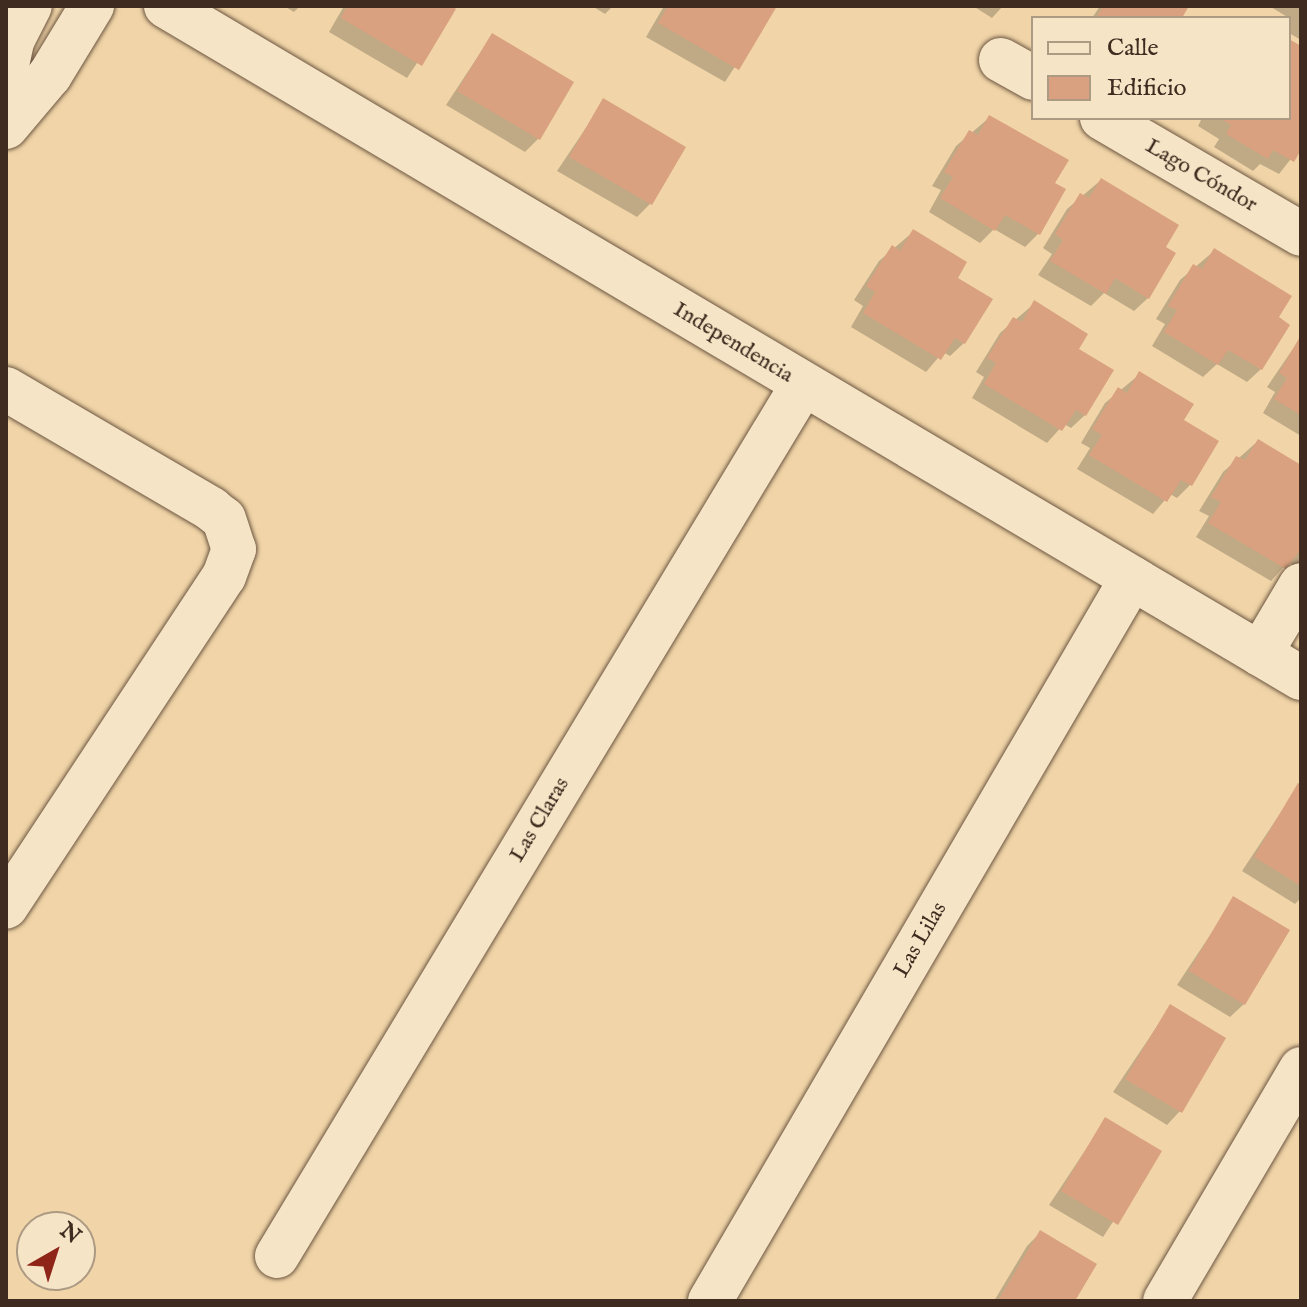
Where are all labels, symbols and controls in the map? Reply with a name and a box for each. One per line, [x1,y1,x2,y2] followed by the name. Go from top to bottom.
[1031,16,1291,120] legend
[1107,33,1159,64] text: Calle
[1107,73,1186,104] text: Edificio
[1140,133,1262,219] street label: Lago Cóndor
[668,297,798,389] street label: Independencia
[504,773,576,867] street label: Las Claras
[889,898,953,982] street label: Las Lilas
[16,1211,96,1291] north arrow
[54,1217,86,1251] text: N

